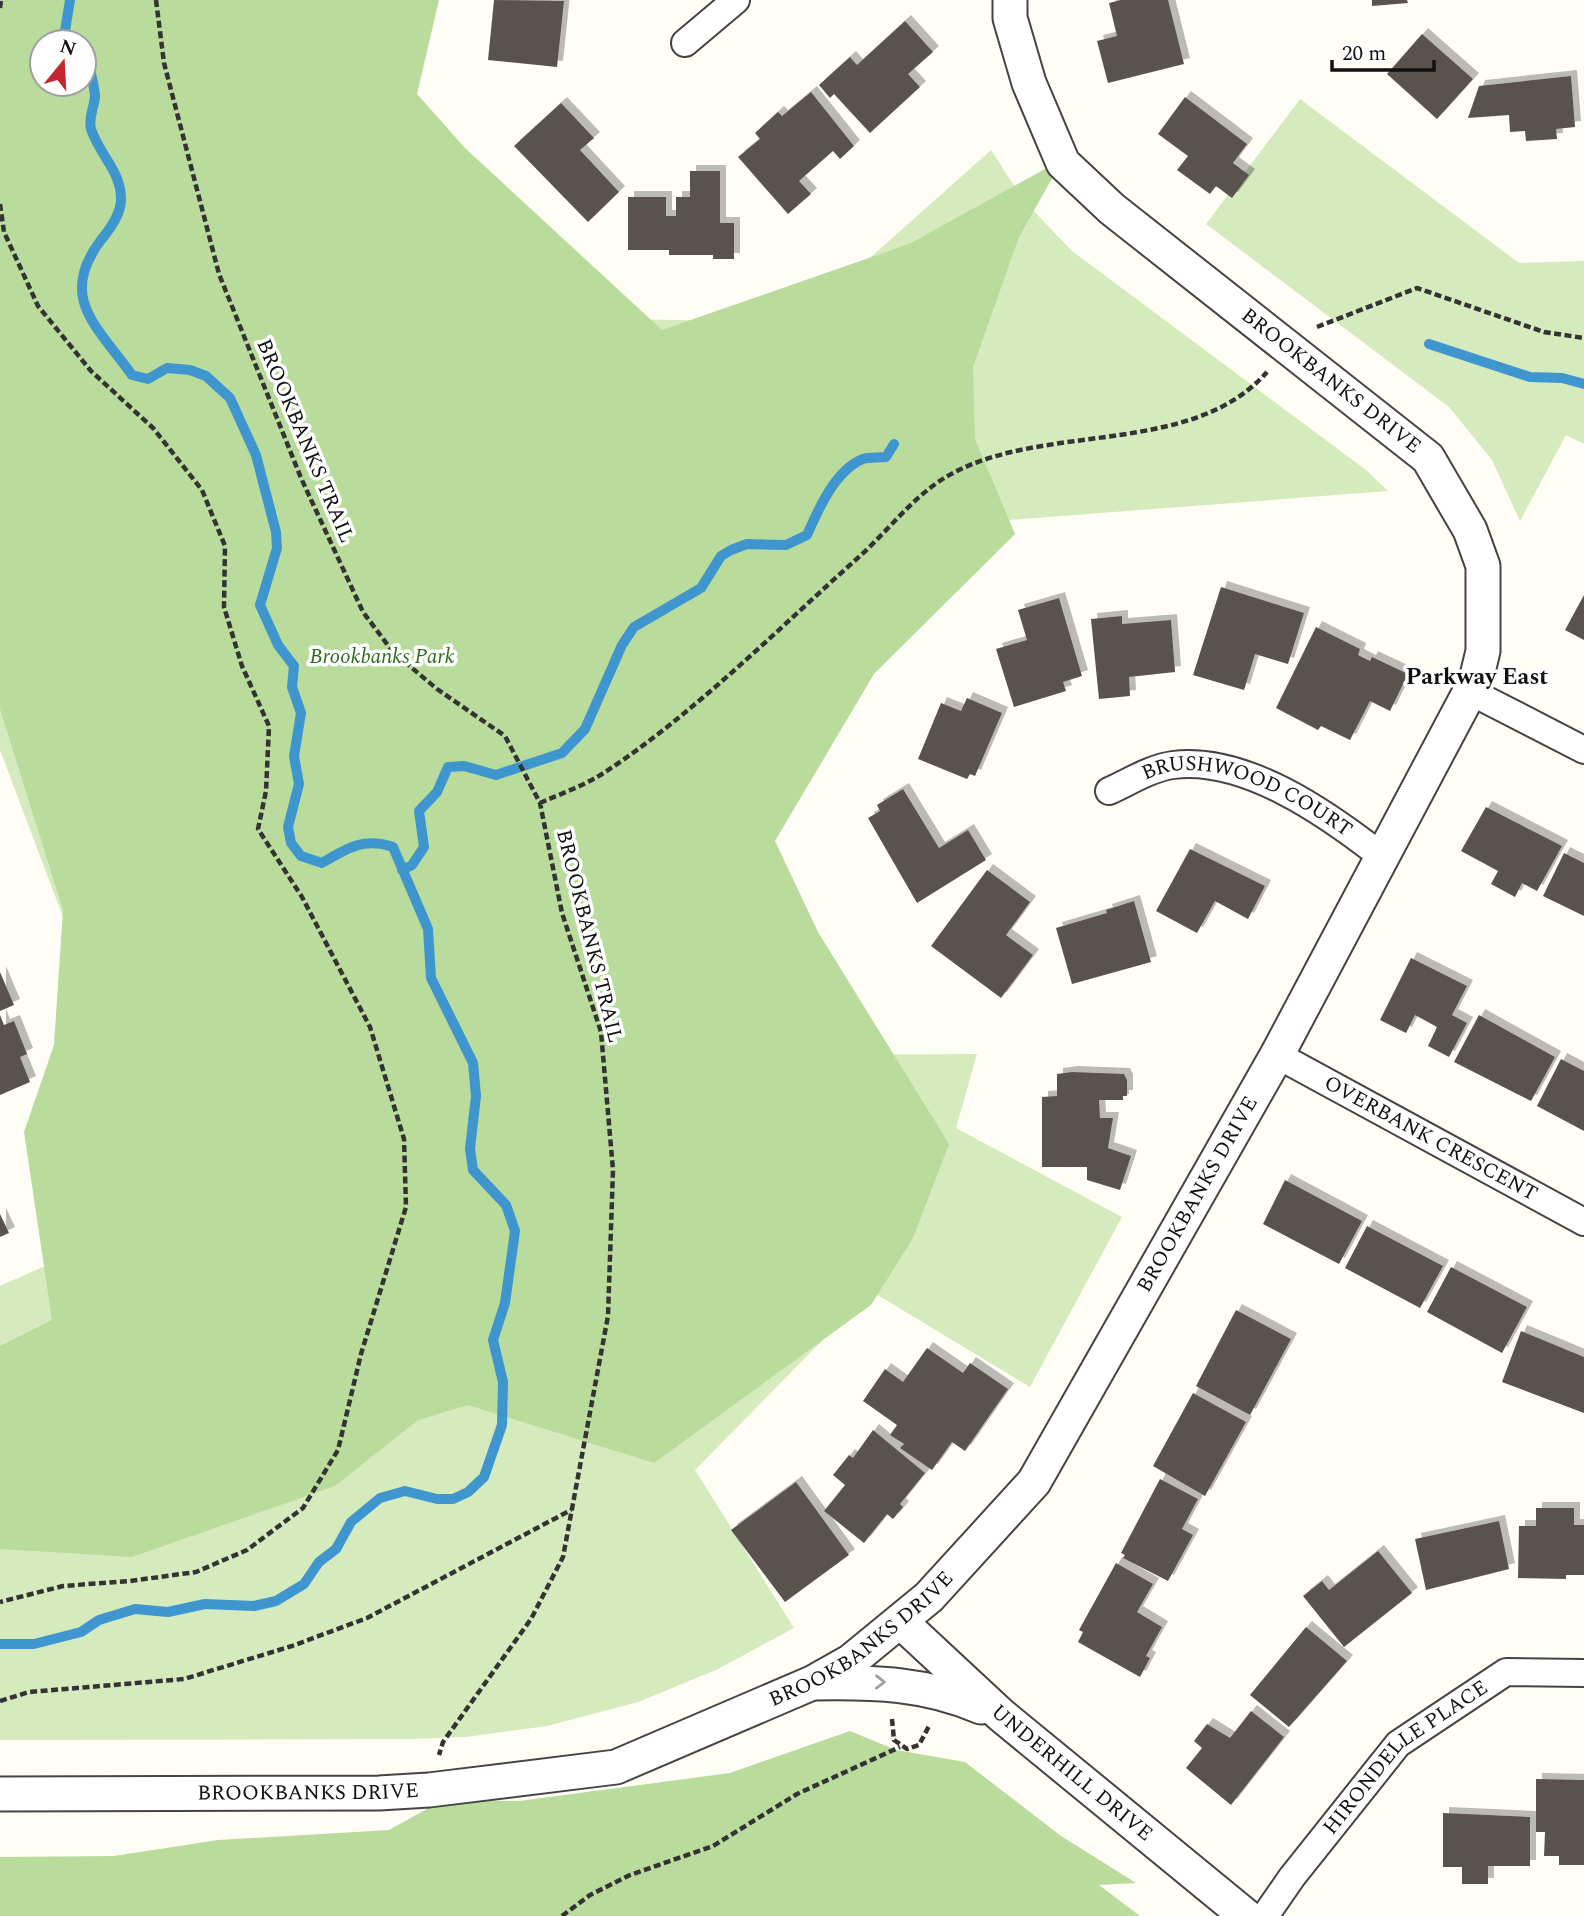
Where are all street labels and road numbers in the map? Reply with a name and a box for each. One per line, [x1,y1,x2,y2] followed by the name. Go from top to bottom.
[1234,300,1428,462] street label: BROOKBANKS DRIVE
[247,334,363,548] street label: BROOKBANKS TRAIL
[1137,748,1359,845] street label: BRUSHWOOD COURT
[547,826,631,1046] street label: BROOKBANKS TRAIL
[1318,1067,1544,1210] street label: OVERBANK CRESCENT
[1129,1090,1266,1299] street label: BROOKBANKS DRIVE
[764,1564,961,1716] street label: BROOKBANKS DRIVE
[1315,1672,1495,1842] street label: HIRONDELLE PLACE
[983,1697,1160,1849] street label: UNDERHILL DRIVE
[197,1775,420,1809] street label: BROOKBANKS DRIVE

